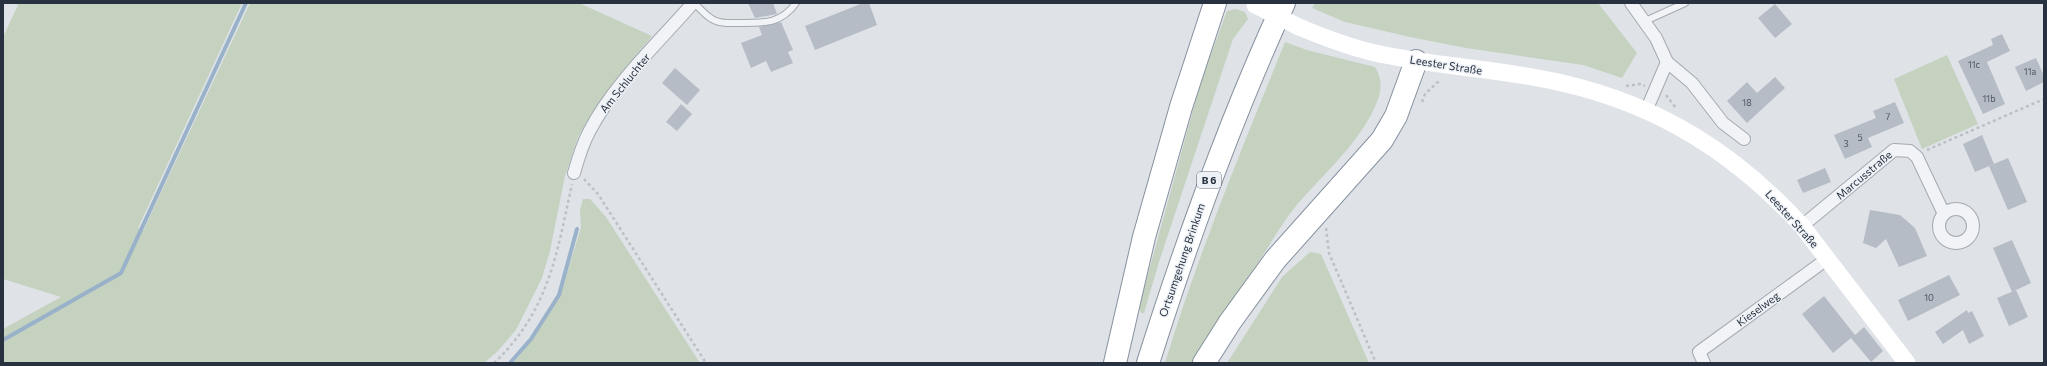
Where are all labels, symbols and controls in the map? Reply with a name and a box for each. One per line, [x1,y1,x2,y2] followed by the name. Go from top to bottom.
[597,50,653,115] street label: Am Schluchter
[1409,52,1483,77] street label: Leester Straße
[1968,59,1981,70] house number: 11c
[2024,66,2036,77] house number: 11a
[1982,93,1996,104] house number: 11b
[1742,97,1752,108] house number: 18
[1886,111,1891,122] house number: 7
[1857,132,1863,143] house number: 5
[1843,138,1849,149] house number: 3
[1833,147,1894,202] street label: Marcusstraße
[1197,172,1221,188] road number: B 6
[1763,187,1822,250] street label: Leester Straße
[1156,201,1207,318] street label: Ortsumgehung Brinkum
[1734,289,1782,329] street label: Kieselweg
[1924,292,1934,303] house number: 10

